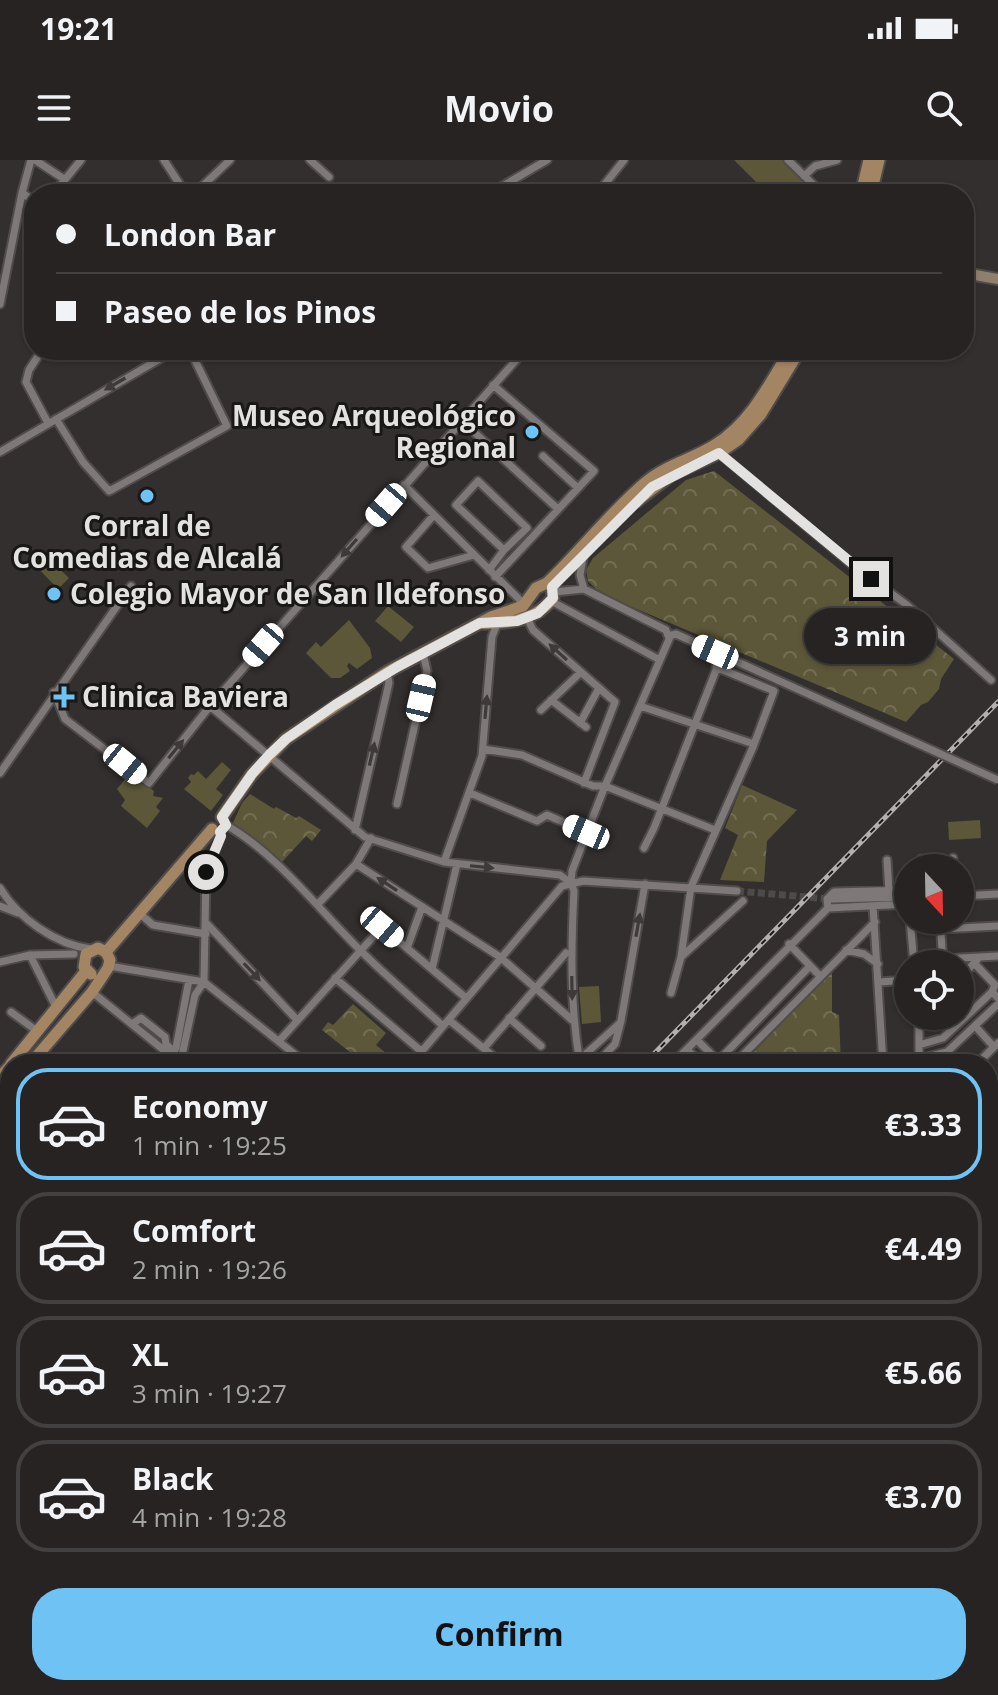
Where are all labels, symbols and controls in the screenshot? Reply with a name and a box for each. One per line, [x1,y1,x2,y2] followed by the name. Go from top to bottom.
[40,8,117,49] text: 19:21
[444,84,554,133] text: Movio
[32,86,76,130] icon: menu
[922,86,966,130] icon: search
[104,214,276,255] text: London Bar
[104,291,376,332] text: Paseo de los Pinos
[104,377,126,391] one-way arrow
[232,396,516,466] place label: Museo Arqueológico Regional
[523,423,541,441] marker: Museo Arqueológico Regional
[361,479,411,531] car
[138,487,156,505] marker: Corral de Comedias de Alcalá
[12,506,282,576] place label: Corral de Comedias de Alcalá
[340,539,358,558] one-way arrow
[853,561,889,597] route end
[70,574,505,612] place label: Colegio Mayor de San Ildefonso
[45,585,63,603] marker: Colegio Mayor de San Ildefonso
[805,607,937,663] callout: 3 min
[834,618,906,654] text: 3 min
[238,619,288,671] car
[688,632,742,672] car
[549,644,568,662] one-way arrow
[404,672,438,724] car
[82,677,289,715] place label: Clinica Baviera
[53,686,75,708] marker: Clinica Baviera
[480,694,493,719] one-way arrow
[167,739,184,759] one-way arrow
[99,740,151,788] car
[366,741,379,766] one-way arrow
[559,812,613,852] car
[188,854,224,890] route start
[894,854,974,934] north arrow
[894,854,974,1030] map controls
[470,860,495,873] one-way arrow
[376,878,398,892] one-way arrow
[356,902,408,952] car
[633,912,645,937] one-way arrow
[894,950,974,1030] button: locate
[242,962,261,981] one-way arrow
[566,976,578,1001] one-way arrow
[132,1086,268,1127] text: Economy
[36,1088,108,1160] icon: car
[885,1104,962,1145] text: €3.33
[132,1127,287,1163] text: 1 min · 19:25
[132,1210,256,1251] text: Comfort
[36,1212,108,1284] icon: car
[885,1228,962,1269] text: €4.49
[132,1251,287,1287] text: 2 min · 19:26
[132,1334,169,1375] text: XL
[36,1336,108,1408] icon: car
[885,1352,962,1393] text: €5.66
[132,1375,287,1411] text: 3 min · 19:27
[132,1458,213,1499] text: Black
[36,1460,108,1532] icon: car
[885,1476,962,1517] text: €3.70
[132,1499,287,1535] text: 4 min · 19:28
[32,1588,966,1680] button: Confirm

